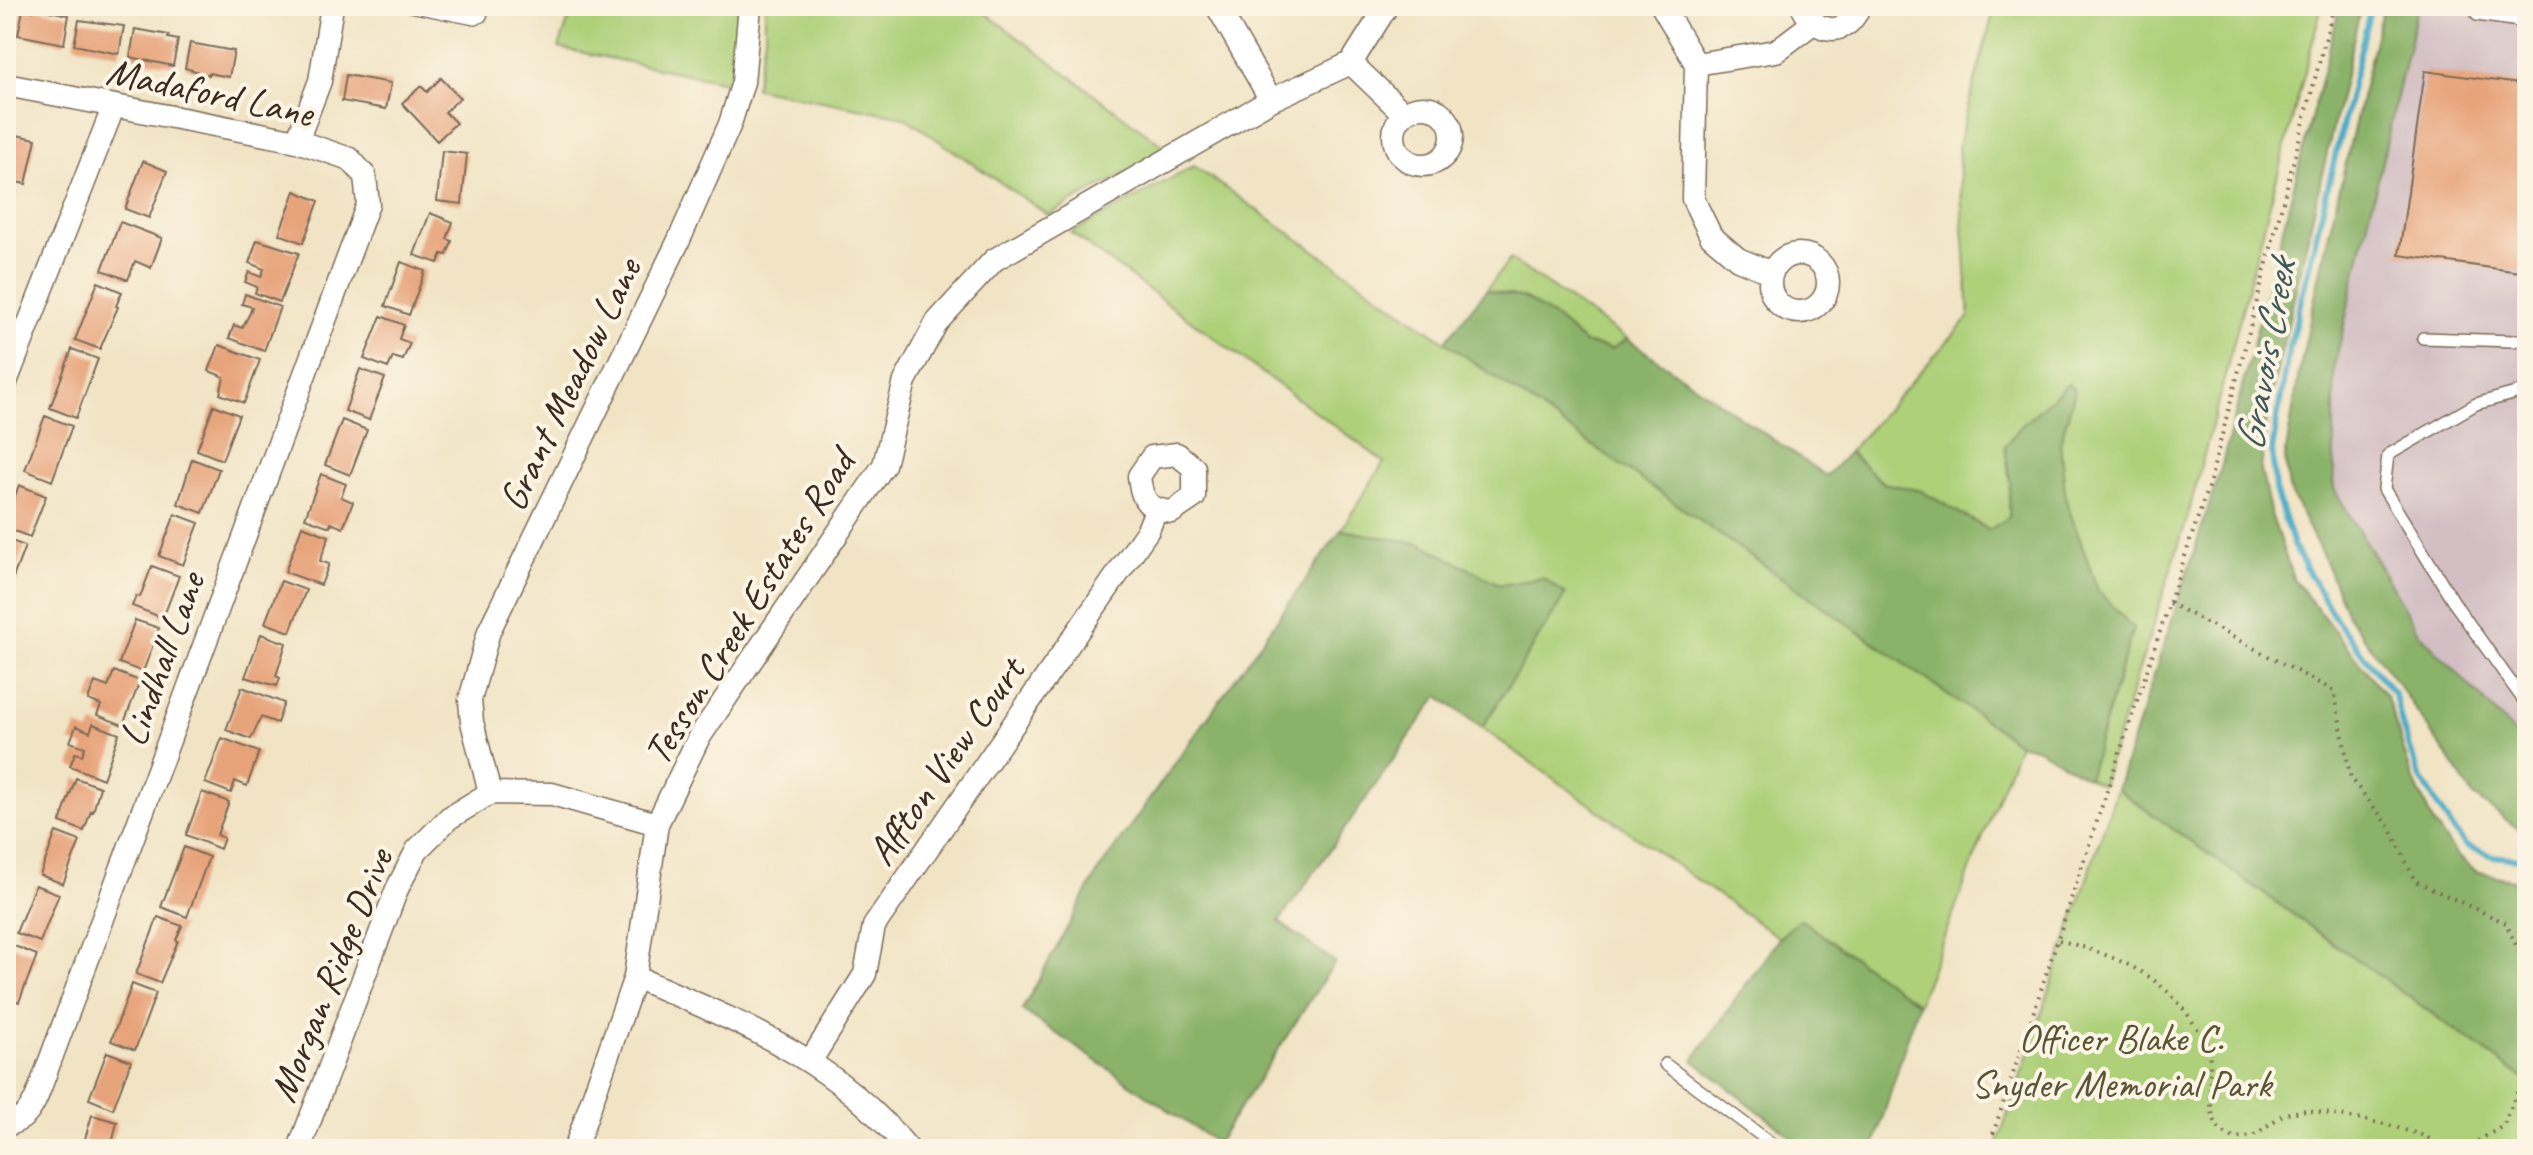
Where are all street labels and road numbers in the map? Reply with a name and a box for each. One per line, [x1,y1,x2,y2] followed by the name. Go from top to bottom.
[102,46,320,139] street label: Madaford Lane
[487,247,654,519] street label: Grant Meadow Lane
[632,436,869,774] street label: Tesson Creek Estates Road
[108,563,217,753] street label: Lindhall Lane
[856,645,1038,875] street label: Affton View Court
[258,839,405,1109] street label: Morgan Ridge Drive

